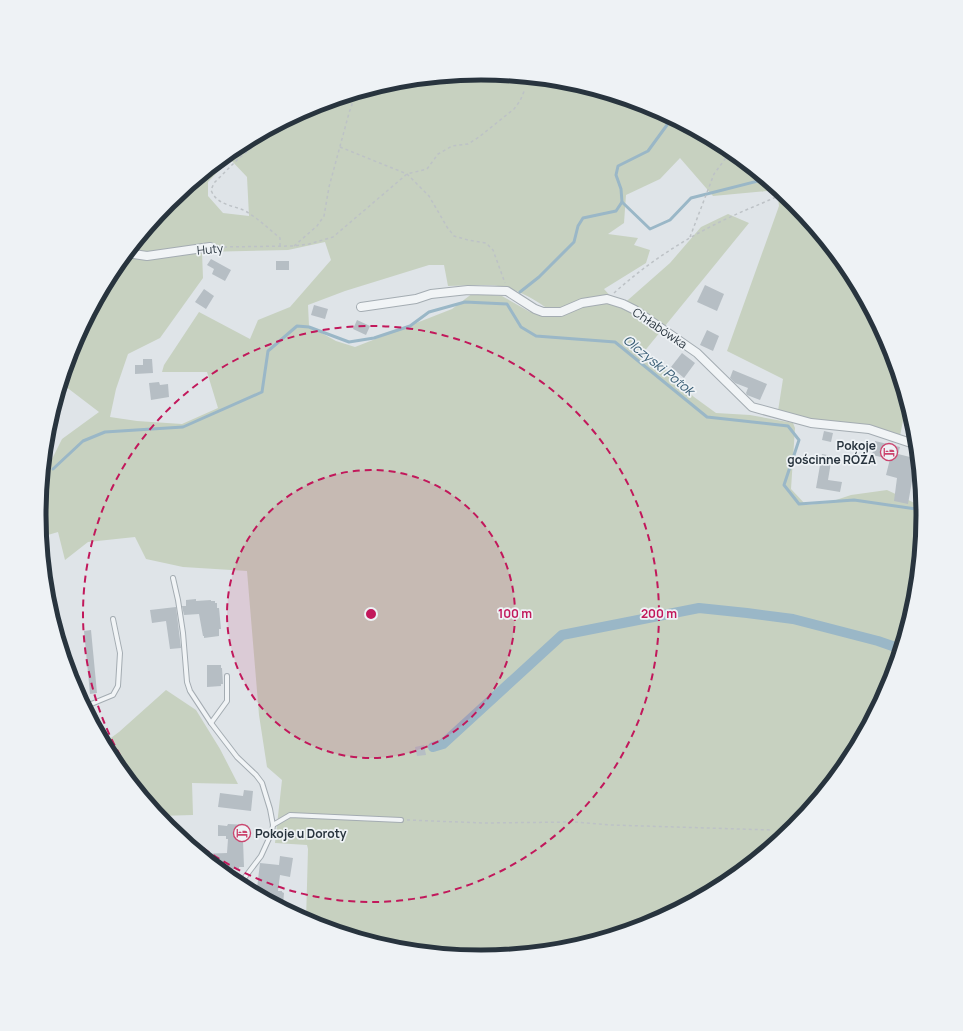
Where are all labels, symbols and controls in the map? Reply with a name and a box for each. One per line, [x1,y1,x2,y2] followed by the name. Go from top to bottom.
[196,239,225,259] street label: Huty
[629,303,691,353] street label: Chłabówka
[620,331,700,401] water label: Olczyski Potok
[787,437,876,468] place label: Pokoje gościnne RÓŻA
[879,442,899,462] hotel icon: Pokoje gościnne RÓŻA
[498,605,532,622] text: 100 m
[641,605,677,622] text: 200 m
[364,607,378,621] centre of rings
[232,823,252,843] hotel icon: Pokoje u Doroty
[255,825,347,842] place label: Pokoje u Doroty

